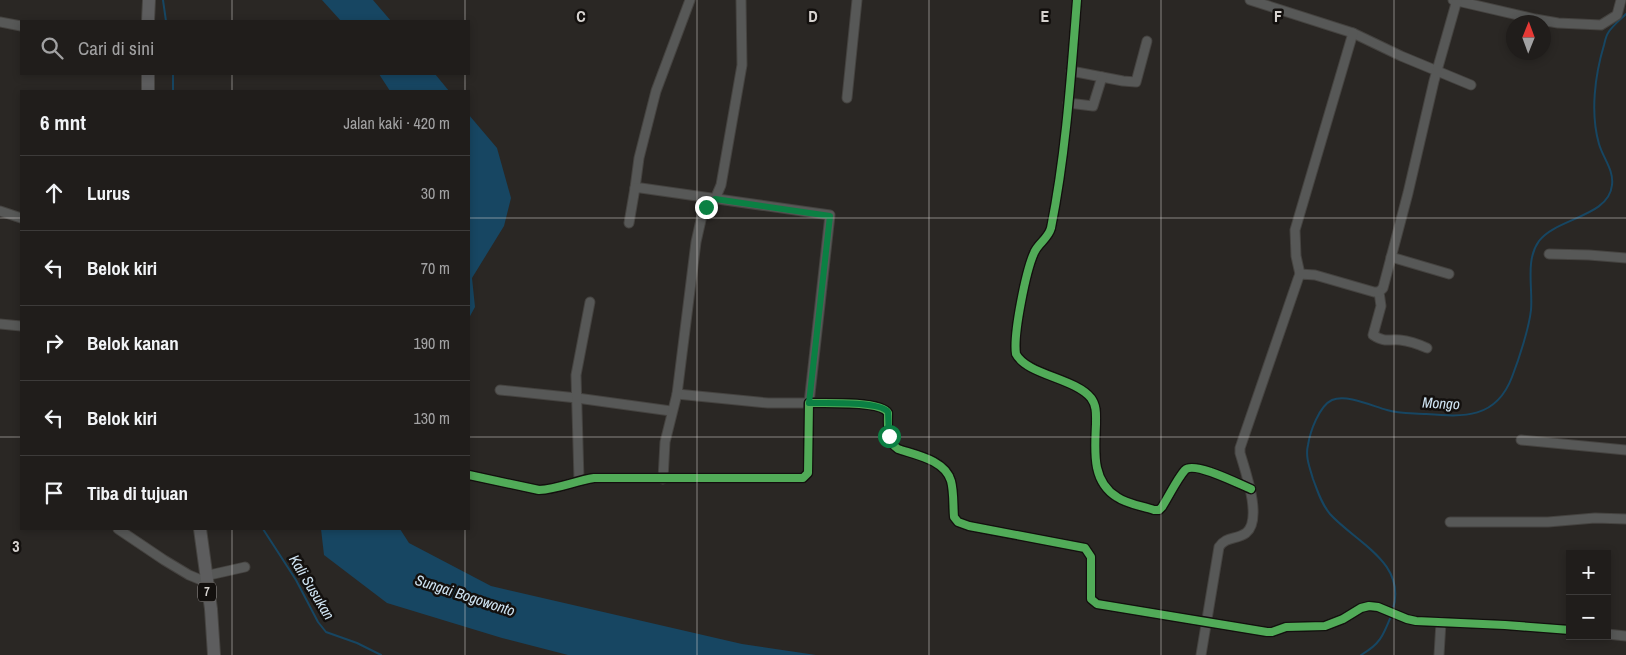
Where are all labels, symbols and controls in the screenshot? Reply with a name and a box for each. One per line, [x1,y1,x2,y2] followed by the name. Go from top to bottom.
[576,5,586,27] text: C
[808,5,818,27] text: D
[1041,5,1050,27] text: E
[1274,5,1282,27] text: F
[1506,15,1551,60] north arrow
[20,20,470,75] search box
[38,34,66,62] icon: search
[78,35,154,61] text: Cari di sini
[40,108,86,137] text: 6 mnt
[344,112,450,134] text: Jalan kaki · 420 m
[40,179,68,207] icon: ahead
[87,180,130,206] text: Lurus
[421,182,450,204] text: 30 m
[695,196,718,219] route end
[40,254,68,282] icon: left
[87,255,157,281] text: Belok kiri
[421,257,450,279] text: 70 m
[40,329,68,357] icon: right
[87,330,179,356] text: Belok kanan
[414,332,450,354] text: 190 m
[1422,392,1460,414] water label: Mongo
[40,404,68,432] icon: left
[87,405,157,431] text: Belok kiri
[414,407,450,429] text: 130 m
[878,425,901,448] route start
[40,479,68,507] icon: arrive
[87,480,188,506] text: Tiba di tujuan
[12,535,20,557] text: 3
[1566,550,1611,640] map controls
[1566,550,1611,595] button: +
[284,551,340,624] water label: Kali Susukan
[412,569,518,621] water label: Sungai Bogowonto
[198,582,216,602] road number: 7
[1566,595,1611,640] button: −

